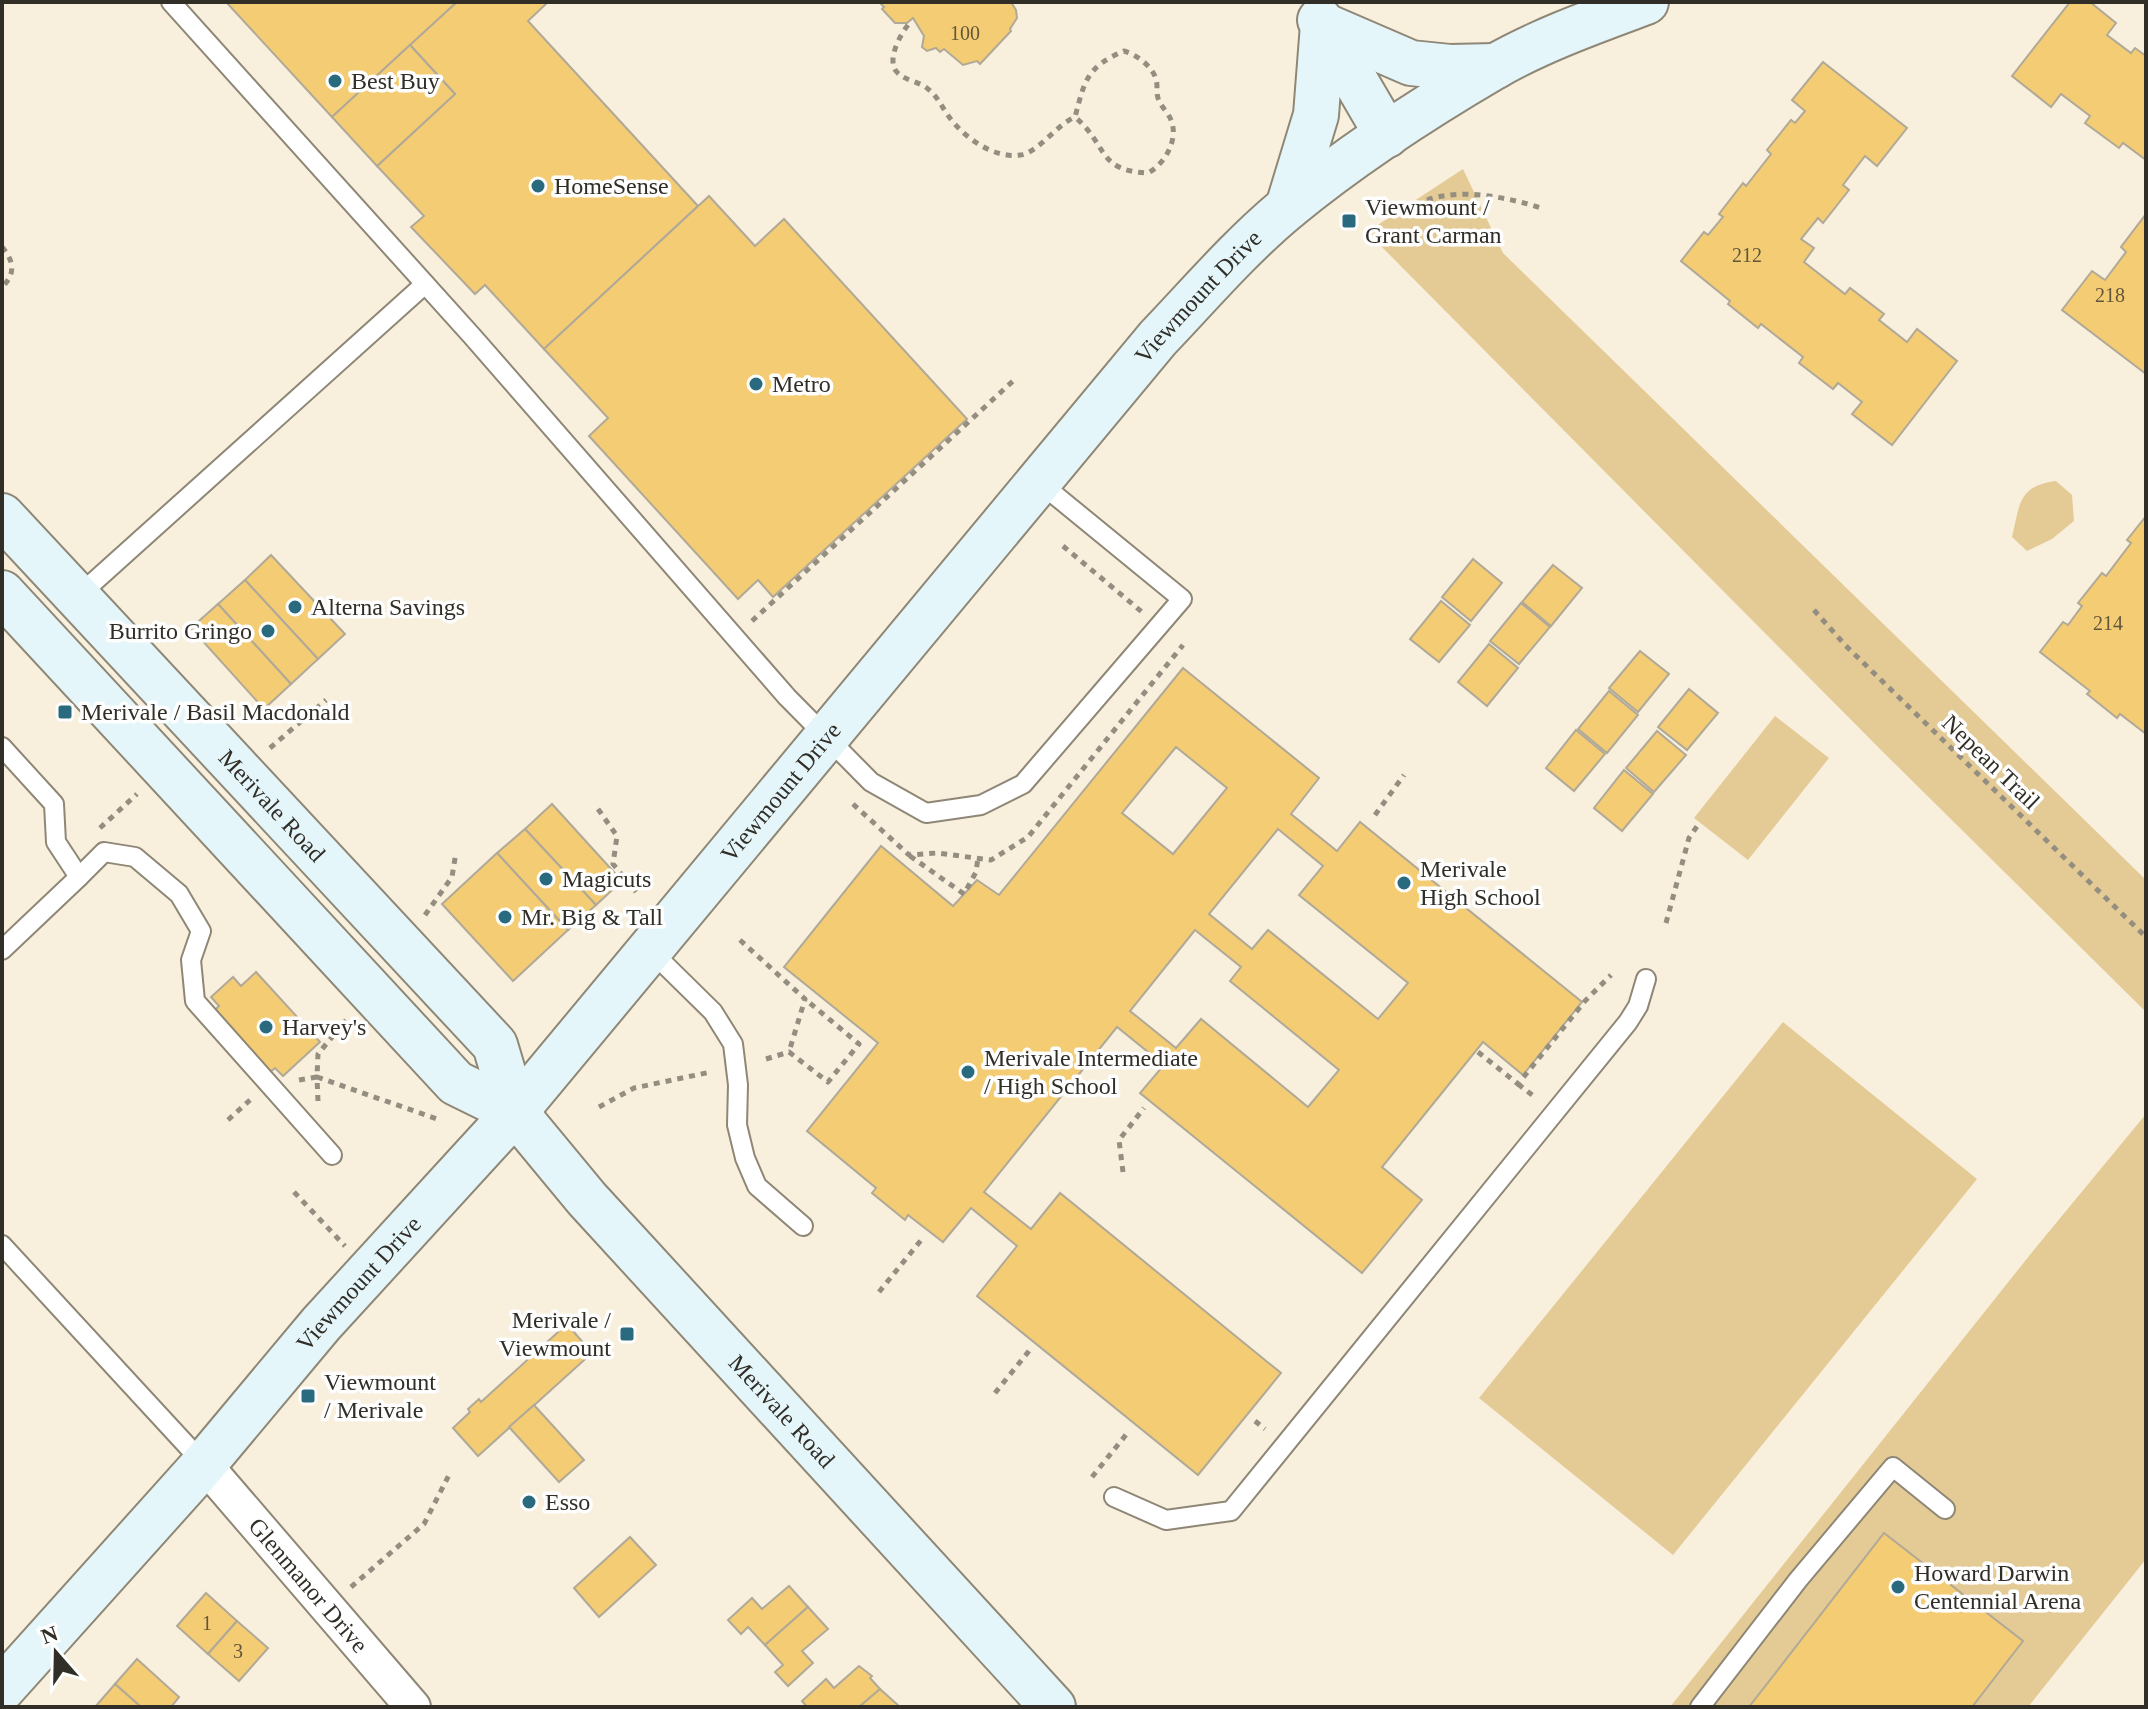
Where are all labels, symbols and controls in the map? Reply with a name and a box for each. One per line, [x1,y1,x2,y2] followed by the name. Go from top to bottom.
[950,22,980,44] house number: 100
[351,68,440,94] place label: Best Buy
[326,72,344,90] marker: Best Buy
[554,173,669,199] place label: HomeSense
[529,177,547,195] marker: HomeSense
[1365,194,1502,248] place label: Viewmount / Grant Carman
[1340,212,1358,230] marker: Viewmount / Grant Carman
[1130,225,1267,368] street label: Viewmount Drive
[1732,244,1762,266] house number: 212
[2095,284,2125,306] house number: 218
[772,371,831,397] place label: Metro
[747,375,765,393] marker: Metro
[311,594,465,620] place label: Alterna Savings
[286,598,304,616] marker: Alterna Savings
[2093,612,2123,634] house number: 214
[109,618,252,644] place label: Burrito Gringo
[259,622,277,640] marker: Burrito Gringo
[81,699,350,725] place label: Merivale / Basil Macdonald
[56,703,74,721] marker: Merivale / Basil Macdonald
[1937,709,2045,815] street label: Nepean Trail
[716,717,846,867] street label: Viewmount Drive
[214,744,330,867] street label: Merivale Road
[1420,856,1541,910] place label: Merivale High School
[562,866,651,892] place label: Magicuts
[537,870,555,888] marker: Magicuts
[1395,874,1413,892] marker: Merivale High School
[521,904,663,930] place label: Mr. Big & Tall
[496,908,514,926] marker: Mr. Big & Tall
[282,1014,366,1040] place label: Harvey's
[257,1018,275,1036] marker: Harvey's
[984,1045,1198,1099] place label: Merivale Intermediate / High School
[959,1063,977,1081] marker: Merivale Intermediate / High School
[291,1211,426,1356] street label: Viewmount Drive
[499,1307,611,1361] place label: Merivale / Viewmount
[618,1325,636,1343] marker: Merivale / Viewmount
[724,1350,840,1473] street label: Merivale Road
[324,1369,436,1423] place label: Viewmount / Merivale
[299,1387,317,1405] marker: Viewmount / Merivale
[545,1489,590,1515] place label: Esso
[520,1493,538,1511] marker: Esso
[243,1513,373,1658] street label: Glenmanor Drive
[1914,1560,2082,1614] place label: Howard Darwin Centennial Arena
[1889,1578,1907,1596] marker: Howard Darwin Centennial Arena
[202,1612,212,1634] house number: 1
[16,1613,96,1693] north arrow
[38,1620,61,1649] text: N
[233,1640,243,1662] house number: 3

